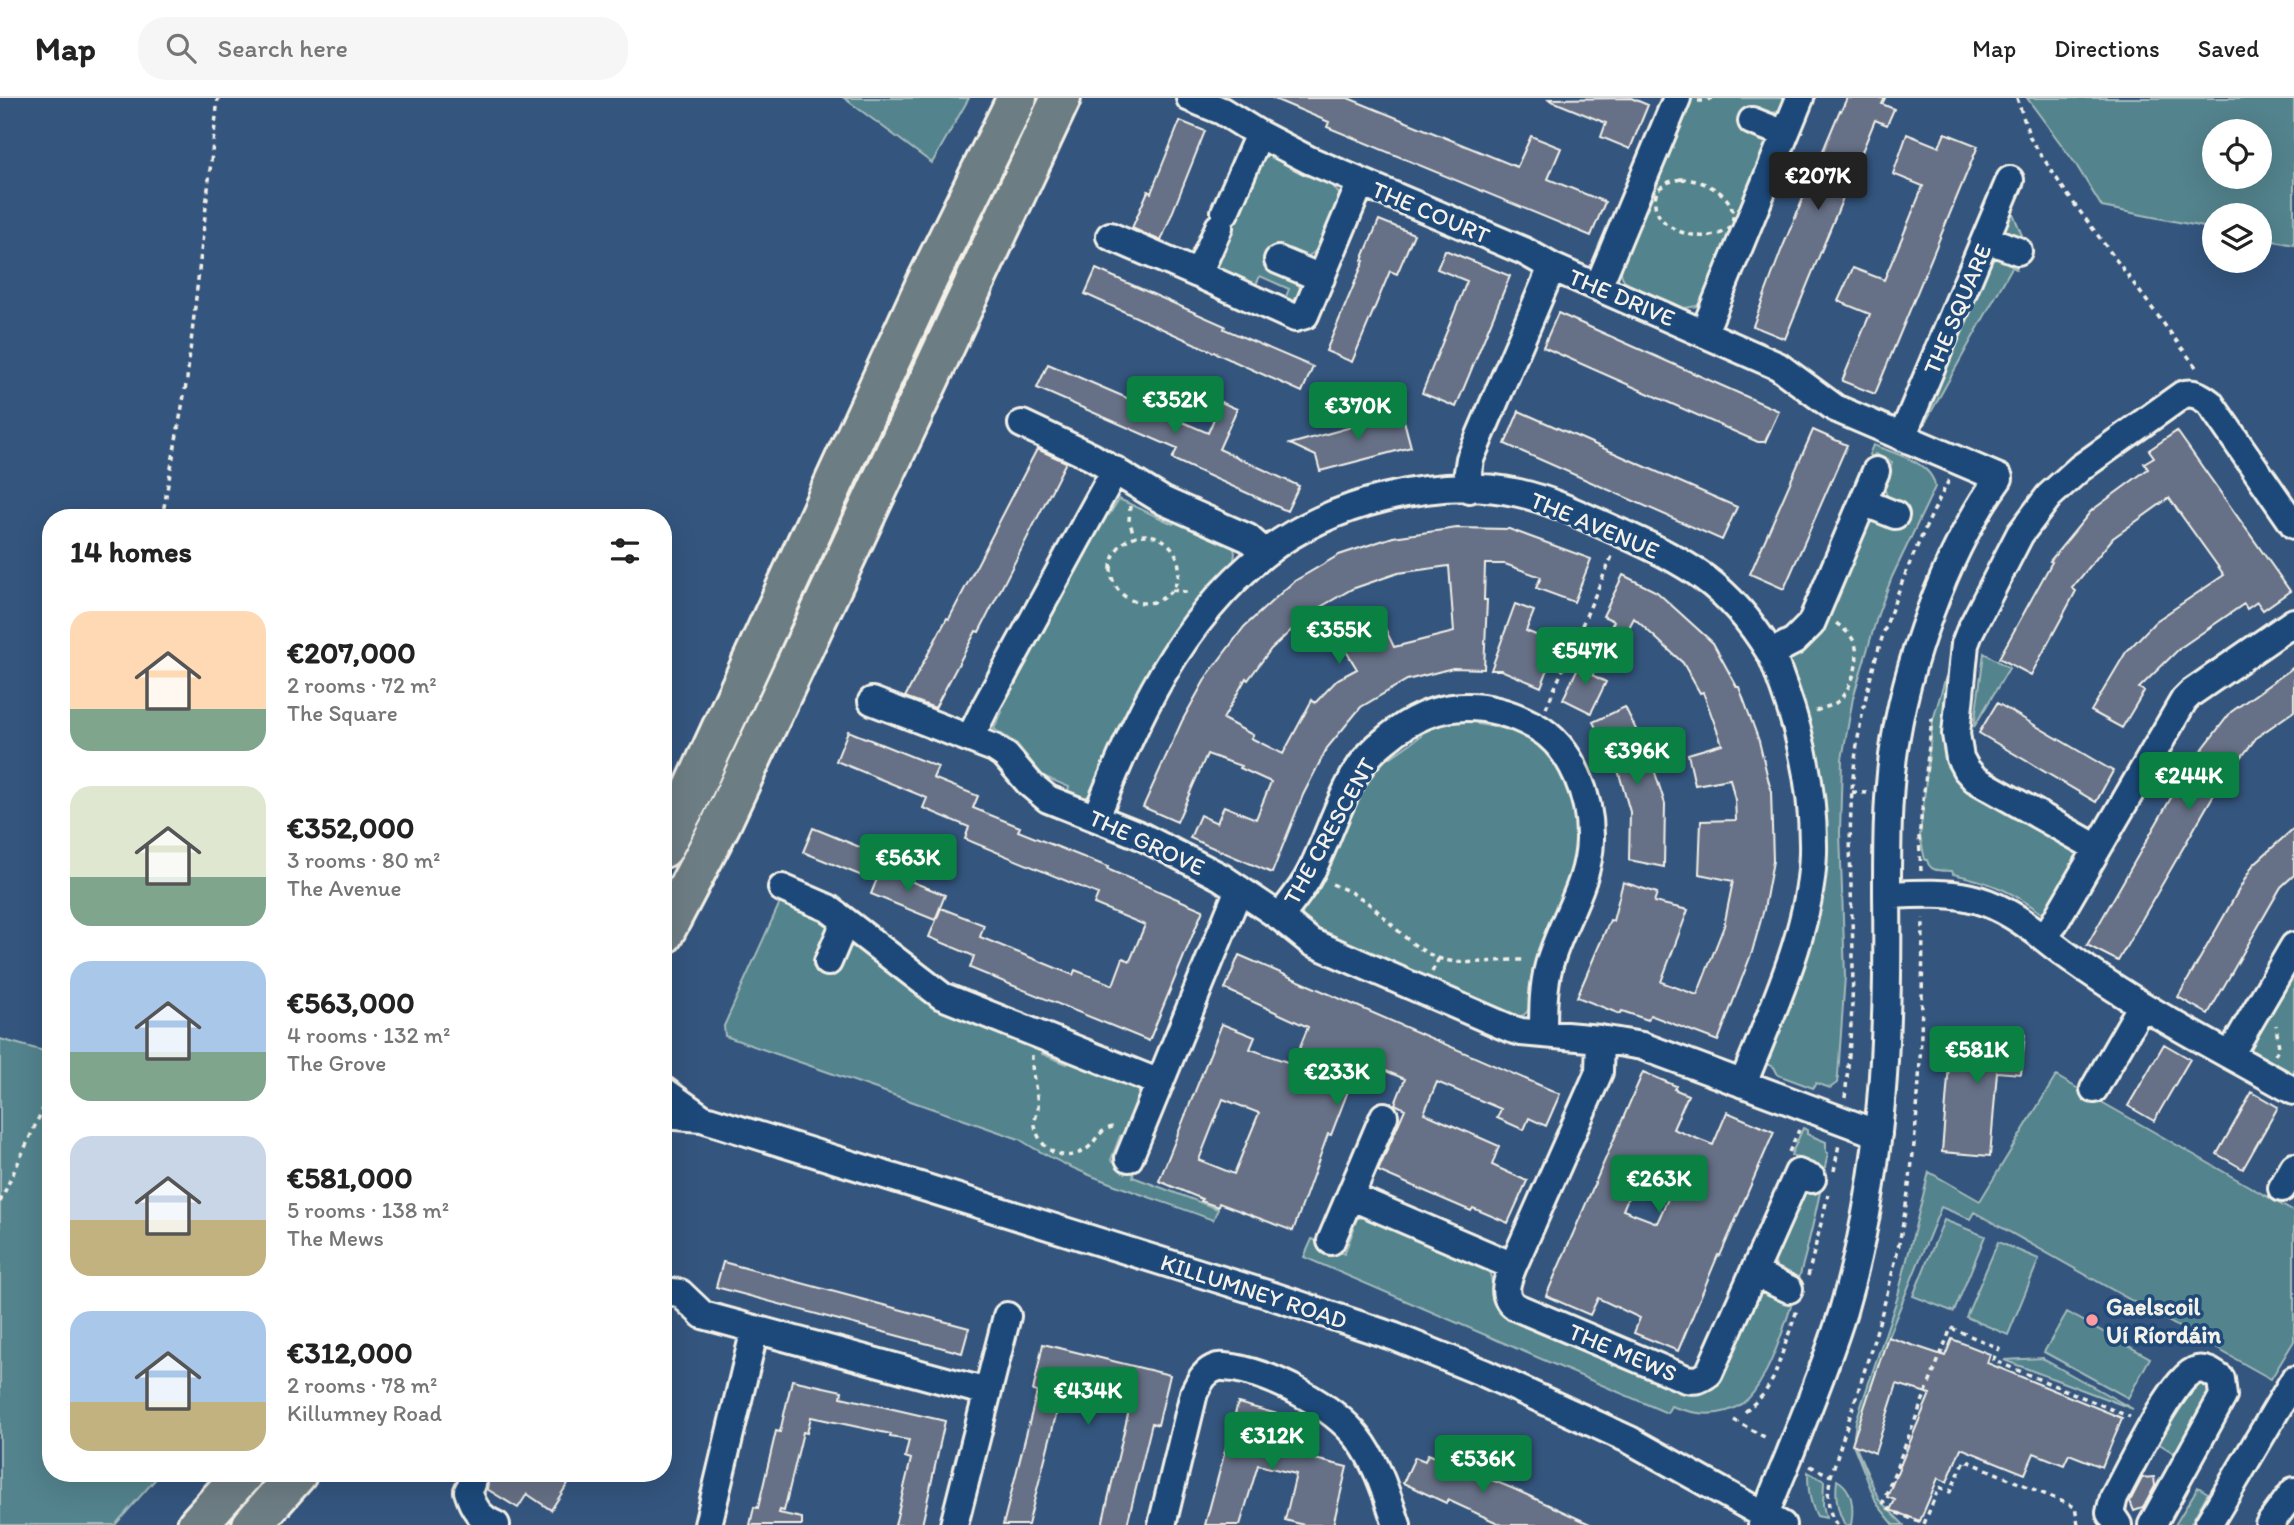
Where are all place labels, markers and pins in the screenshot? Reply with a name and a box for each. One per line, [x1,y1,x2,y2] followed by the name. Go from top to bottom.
[1769,152,1867,212] pin: €207K
[1126,376,1224,436] pin: €352K
[1309,382,1407,442] pin: €370K
[1290,606,1388,666] pin: €355K
[1536,628,1634,687] pin: €547K
[1588,728,1686,787] pin: €396K
[2140,752,2238,812] pin: €244K
[859,834,957,894] pin: €563K
[1928,1026,2026,1086] pin: €581K
[1288,1048,1386,1108] pin: €233K
[1610,1156,1708,1215] pin: €263K
[2106,1292,2221,1349] place label: Gaelscoil Uí Ríordáin
[2084,1312,2100,1328] marker: Gaelscoil Uí Ríordáin
[1039,1368,1137,1427] pin: €434K
[1223,1412,1321,1472] pin: €312K
[1434,1436,1532,1495] pin: €536K

